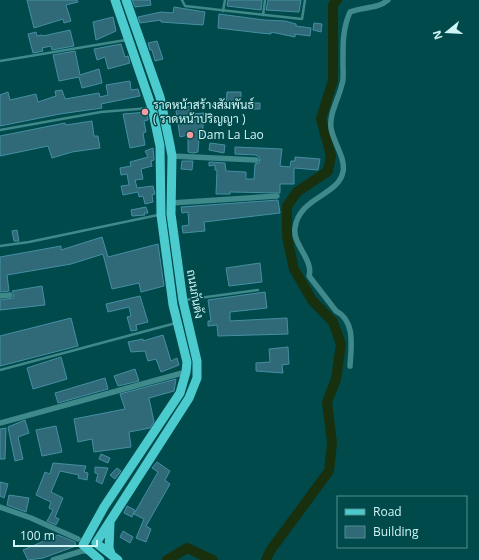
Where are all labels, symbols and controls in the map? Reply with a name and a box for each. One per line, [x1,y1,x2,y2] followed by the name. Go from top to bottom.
[427,12,467,52] north arrow
[428,29,446,42] text: N
[153,96,254,127] place label: ราดหน้าสร้างสัมพันธ์ ( ราดหน้าปริญญา )
[140,107,150,117] marker: ราดหน้าสร้างสัมพันธ์ ( ราดหน้าปริญญา )
[198,126,264,143] place label: Dam La Lao
[185,130,195,140] marker: Dam La Lao
[183,268,208,320] street label: ถนนกันตัง
[337,496,467,548] legend
[373,503,402,520] text: Road
[14,522,97,548] scale bar
[373,523,419,540] text: Building
[20,527,55,544] text: 100 m

